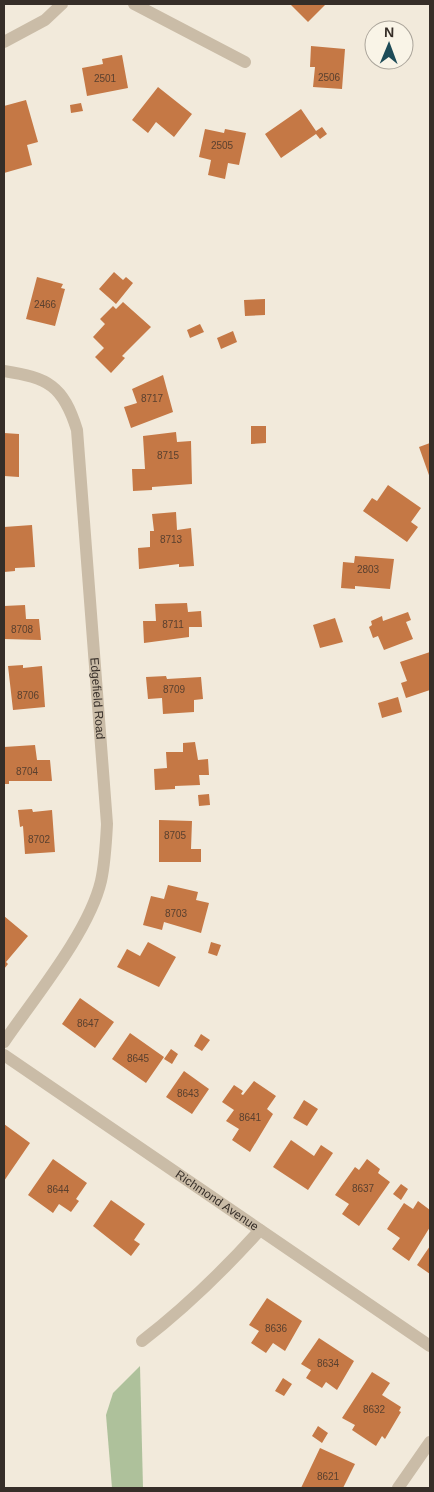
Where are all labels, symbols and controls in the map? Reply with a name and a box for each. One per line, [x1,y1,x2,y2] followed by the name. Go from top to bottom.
[364,20,414,70] north arrow
[384,24,394,40] text: N
[318,72,341,83] house number: 2506
[94,73,117,84] house number: 2501
[211,140,234,151] house number: 2505
[34,299,57,310] house number: 2466
[141,393,164,404] house number: 8717
[157,450,180,461] house number: 8715
[160,534,183,545] house number: 8713
[357,564,380,575] house number: 2803
[162,619,184,630] house number: 8711
[11,624,34,635] house number: 8708
[87,657,108,740] street label: Edgefield Road
[163,684,186,695] house number: 8709
[17,690,40,701] house number: 8706
[16,766,39,777] house number: 8704
[164,830,187,841] house number: 8705
[28,834,51,845] house number: 8702
[165,908,188,919] house number: 8703
[77,1018,100,1029] house number: 8647
[127,1053,150,1064] house number: 8645
[177,1088,200,1099] house number: 8643
[239,1112,262,1123] house number: 8641
[173,1167,261,1234] street label: Richmond Avenue
[352,1183,375,1194] house number: 8637
[47,1184,70,1195] house number: 8644
[265,1323,288,1334] house number: 8636
[317,1358,340,1369] house number: 8634
[363,1404,386,1415] house number: 8632
[317,1471,340,1482] house number: 8621

